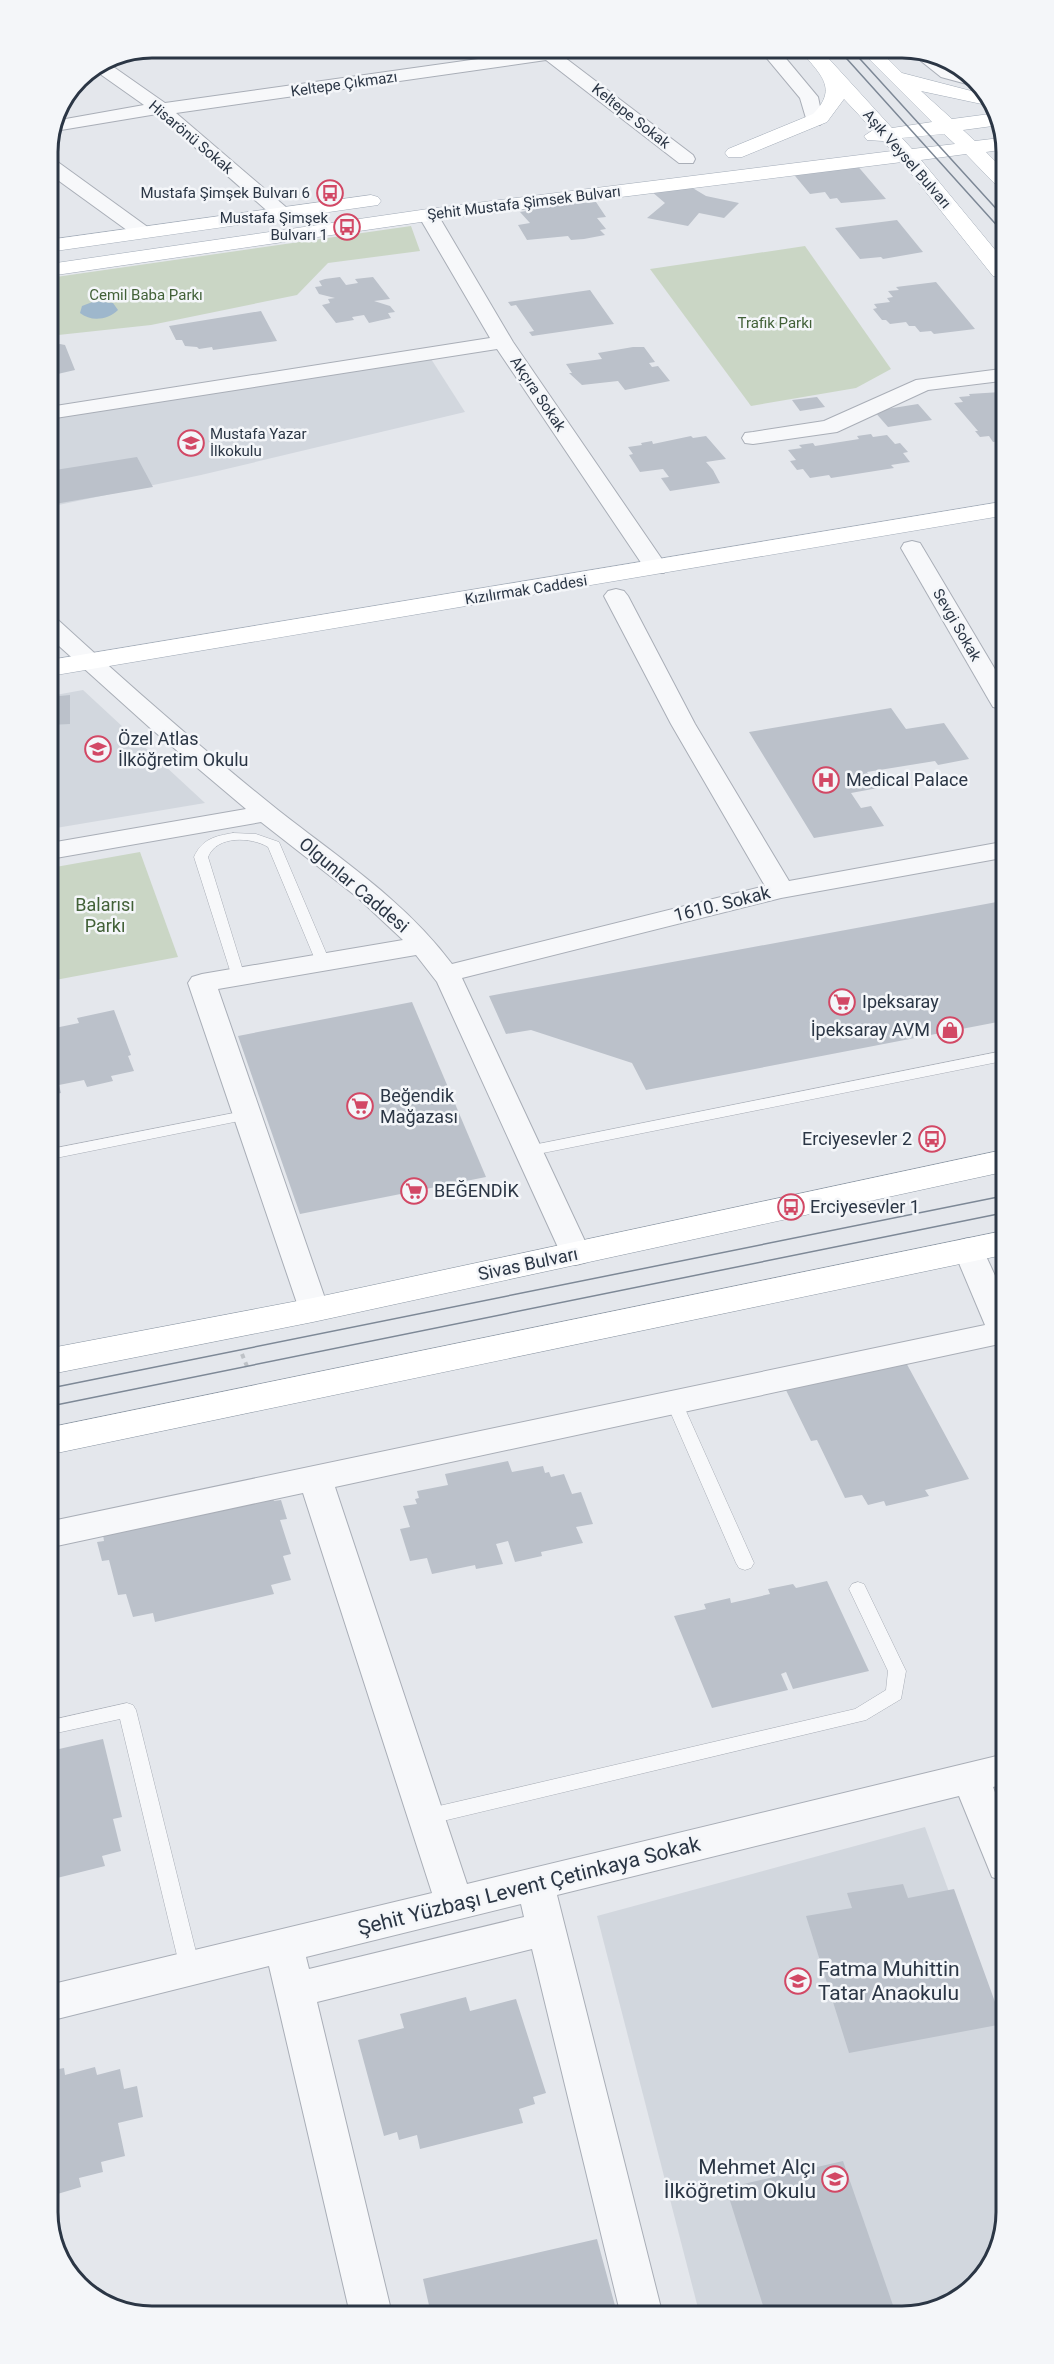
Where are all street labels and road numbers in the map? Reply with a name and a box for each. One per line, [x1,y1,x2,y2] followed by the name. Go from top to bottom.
[290,68,398,100] street label: Keltepe Çıkmazı
[588,80,674,152] street label: Keltepe Sokak
[145,96,237,178] street label: Hisarönü Sokak
[859,106,955,212] street label: Aşık Veysel Bulvarı
[426,182,622,224] street label: Şehit Mustafa Şimsek Bulvarı
[506,353,570,435] street label: Akçıra Sokak
[464,571,588,609] street label: Kızılırmak Caddesi
[929,586,985,665] street label: Sevgi Sokak
[295,833,413,937] street label: Olgunlar Caddesi
[671,881,773,926] street label: 1610. Sokak
[476,1243,580,1284] street label: Sivas Bulvarı
[355,1832,703,1940] street label: Şehit Yüzbaşı Levent Çetinkaya Sokak

